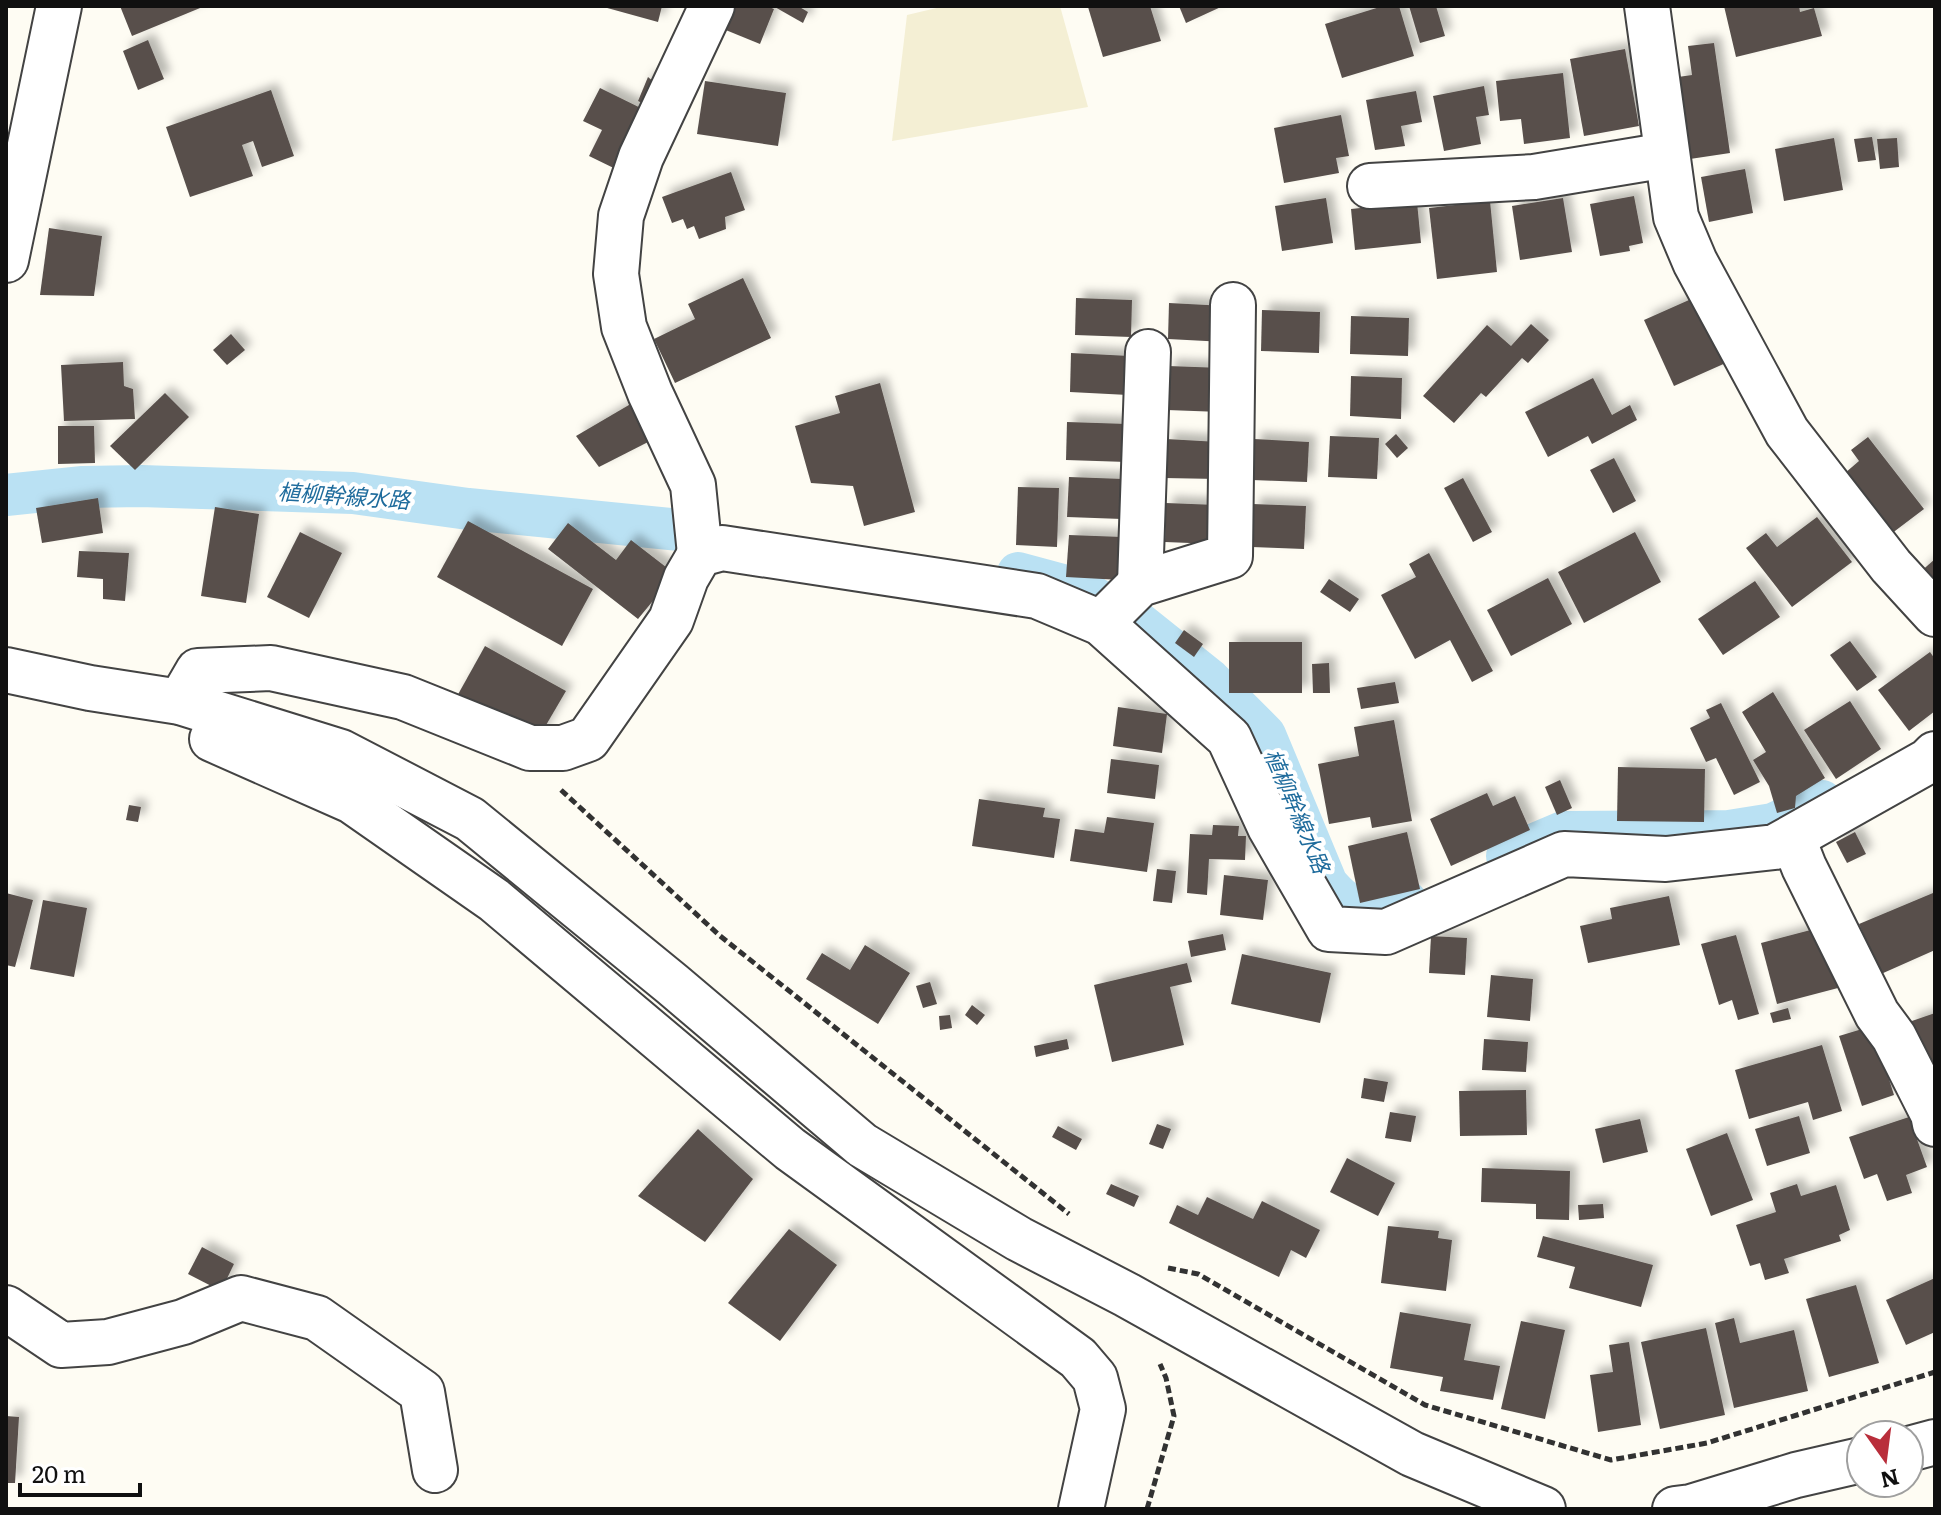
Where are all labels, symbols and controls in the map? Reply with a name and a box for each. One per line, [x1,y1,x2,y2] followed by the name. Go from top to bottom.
[277,473,413,516] water label: 植柳幹線水路
[1257,743,1340,879] water label: 植柳幹線水路
[1845,1419,1925,1499] north arrow
[20,1447,140,1497] scale bar
[32,1455,86,1490] text: 20 m
[1877,1462,1903,1498] text: N

